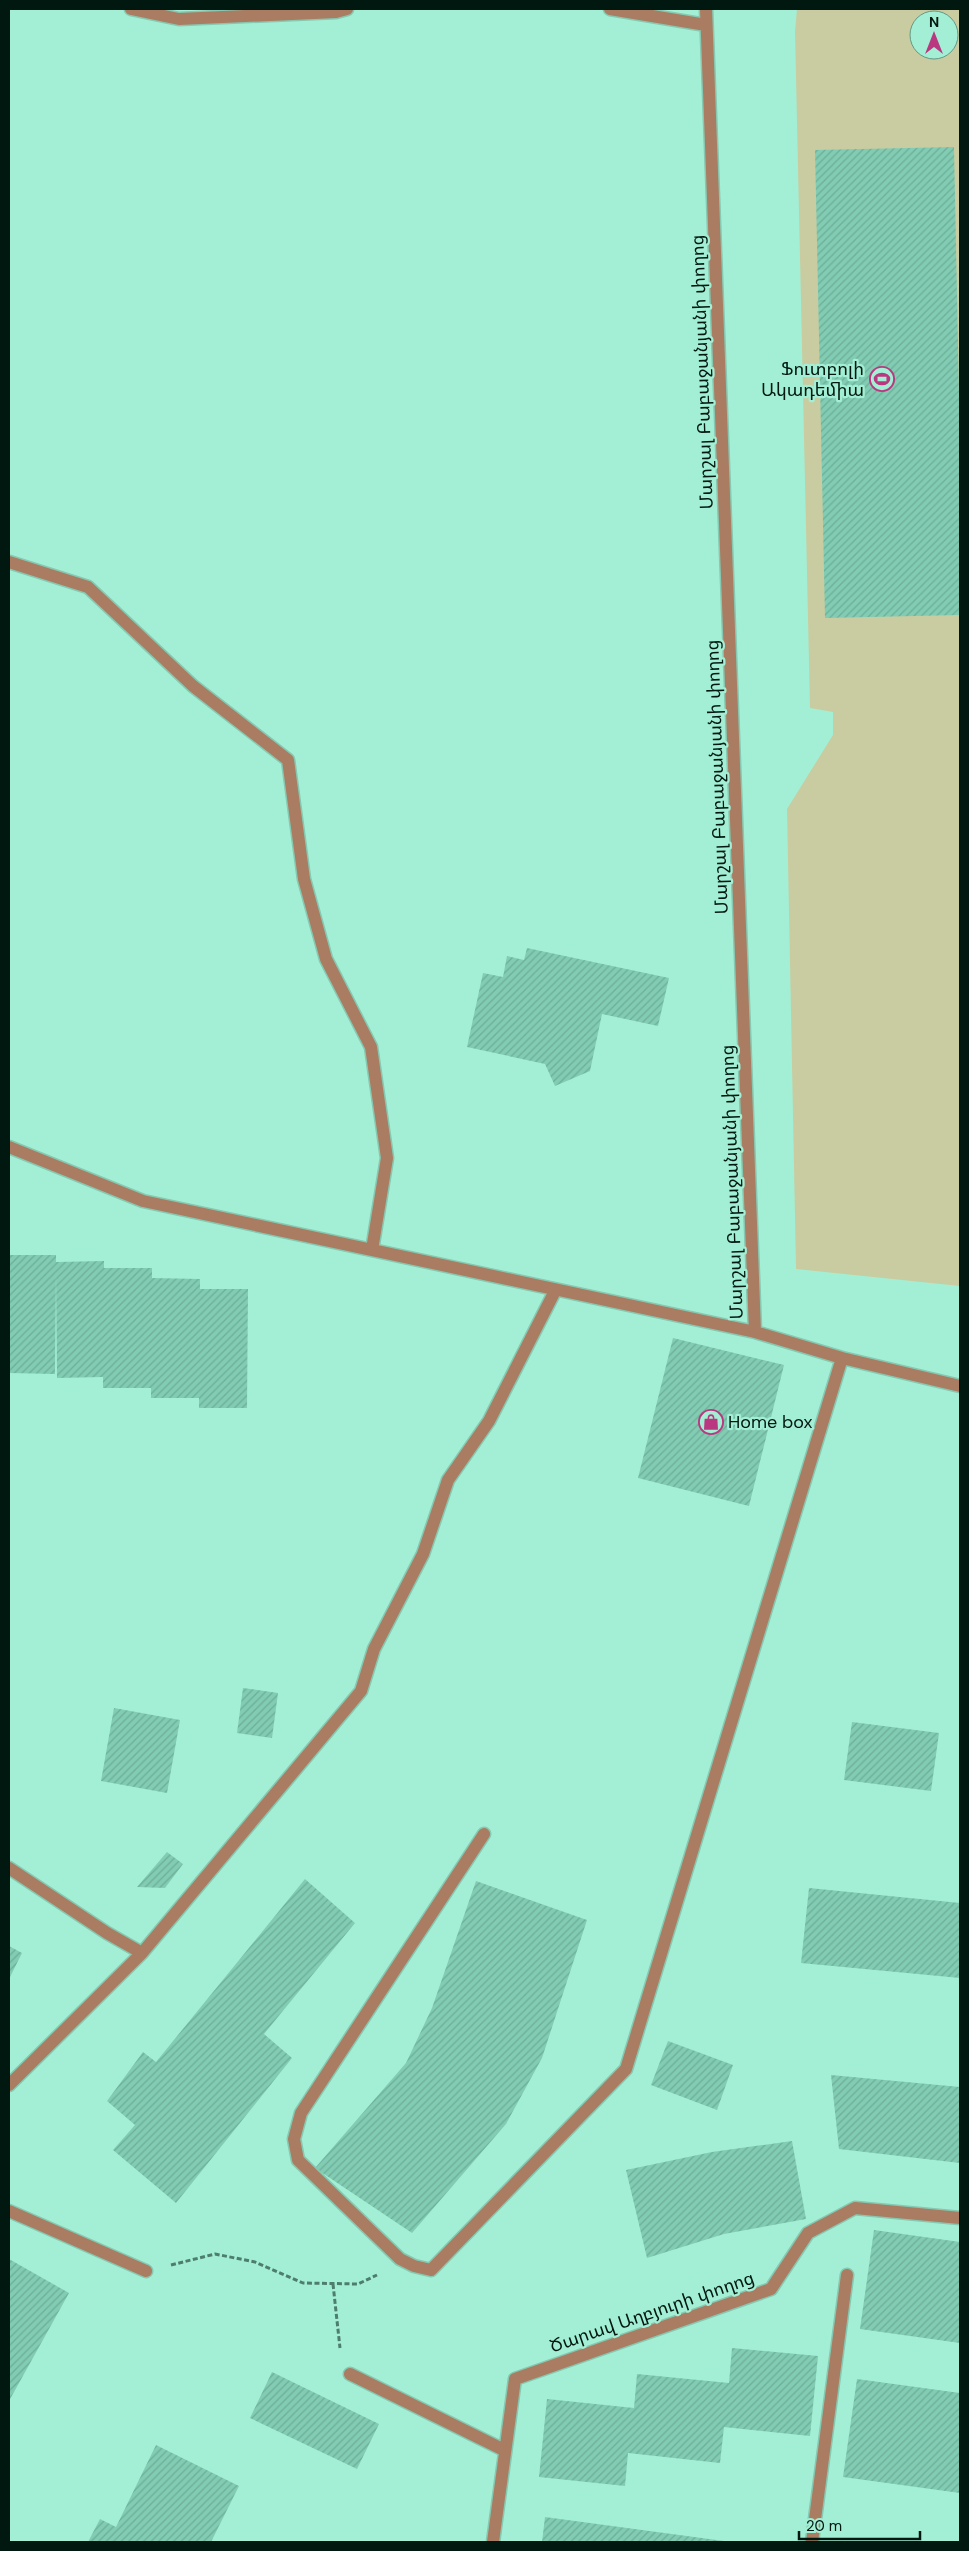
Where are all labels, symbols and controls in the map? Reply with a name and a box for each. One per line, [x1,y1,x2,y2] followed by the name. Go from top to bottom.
[909,10,959,60] north arrow
[929,13,939,31] text: N
[685,234,719,510] street label: Մարշալ Բաբաջանյանի փողոց
[761,357,864,402] place label: Ֆուտբոլի Ակադեմիա
[869,366,895,392] sports icon: Ֆուտբոլի Ակադեմիա
[700,639,734,915] street label: Մարշալ Բաբաջանյանի փողոց
[715,1044,749,1320] street label: Մարշալ Բաբաջանյանի փողոց
[698,1409,724,1435] shop icon: Home box
[728,1410,813,1434] place label: Home box
[546,2266,758,2358] street label: Ծարավ Աղբյուրի փողոց
[799,2508,920,2540] scale bar
[806,2516,842,2536] text: 20 m

